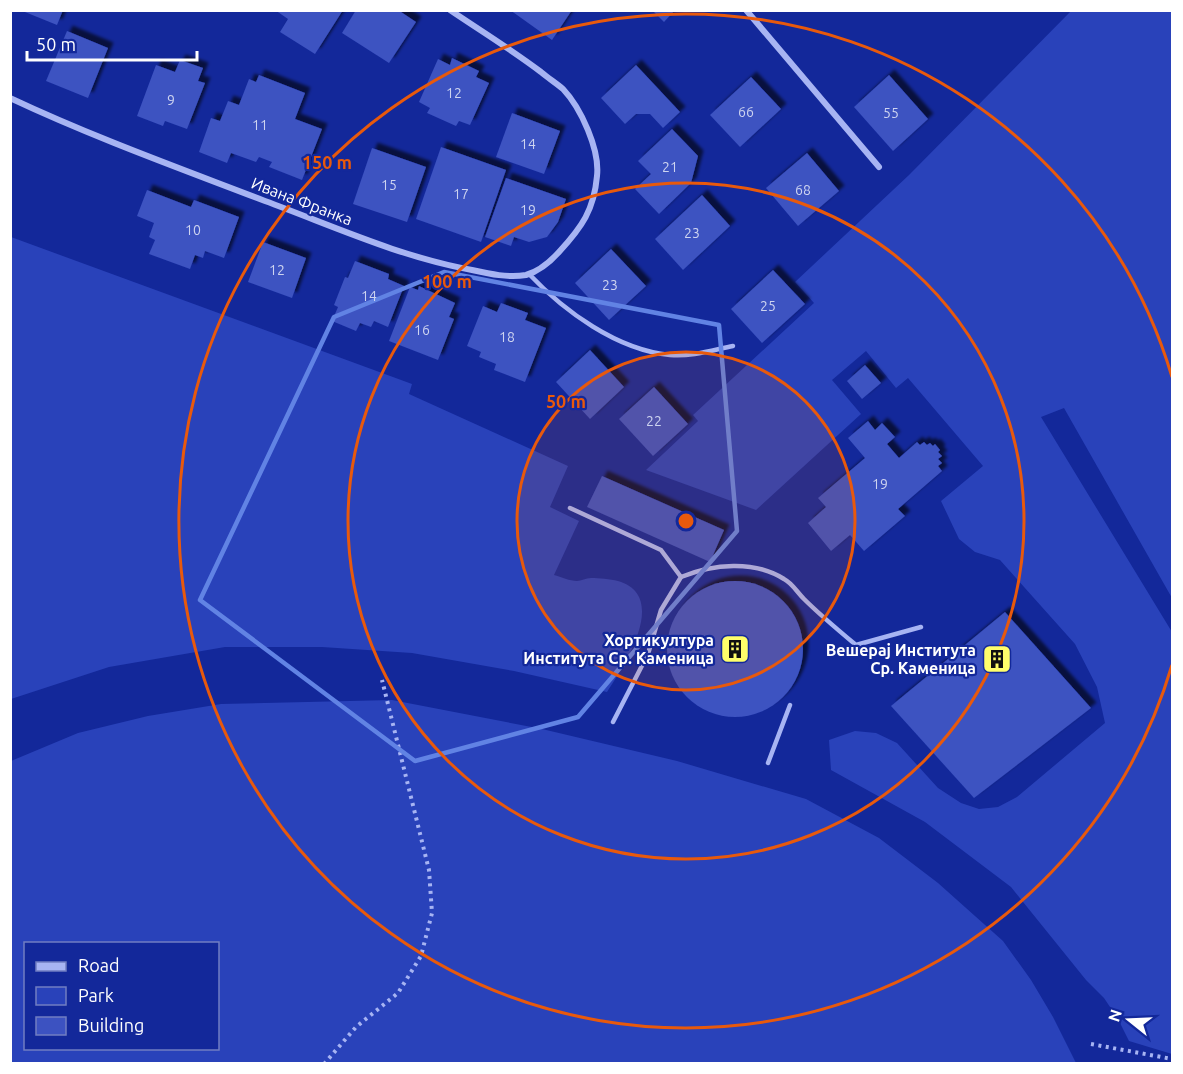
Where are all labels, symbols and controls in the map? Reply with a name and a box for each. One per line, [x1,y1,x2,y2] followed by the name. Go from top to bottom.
[27,24,196,62] scale bar
[36,34,76,54] text: 50 m
[446,85,462,101] house number: 12
[167,92,175,108] house number: 9
[738,104,754,120] house number: 66
[883,105,899,121] house number: 55
[252,117,268,133] house number: 11
[520,136,536,152] house number: 14
[302,152,352,172] text: 150 m
[662,159,678,175] house number: 21
[249,173,355,229] street label: Ивана Франка
[381,177,397,193] house number: 15
[795,182,811,198] house number: 68
[453,186,469,202] house number: 17
[520,202,536,218] house number: 19
[185,222,201,238] house number: 10
[684,225,700,241] house number: 23
[269,262,285,278] house number: 12
[422,271,472,291] text: 100 m
[602,277,618,293] house number: 23
[361,288,377,304] house number: 14
[760,298,776,314] house number: 25
[414,322,430,338] house number: 16
[499,329,515,345] house number: 18
[546,391,586,411] text: 50 m
[646,413,662,429] house number: 22
[872,476,888,492] house number: 19
[676,511,696,531] centre of rings
[523,631,714,667] place label: Хортикултура Института Ср. Каменица
[719,633,751,665] building icon: Хортикултура Института Ср. Каменица
[826,641,976,677] place label: Вешерај Института Ср. Каменица
[981,643,1013,675] building icon: Вешерај Института Ср. Каменица
[24,942,219,1050] legend
[78,955,120,975] text: Road
[78,985,114,1005] text: Park
[1099,990,1159,1050] north arrow
[1104,1007,1125,1024] text: N
[78,1015,144,1035] text: Building

